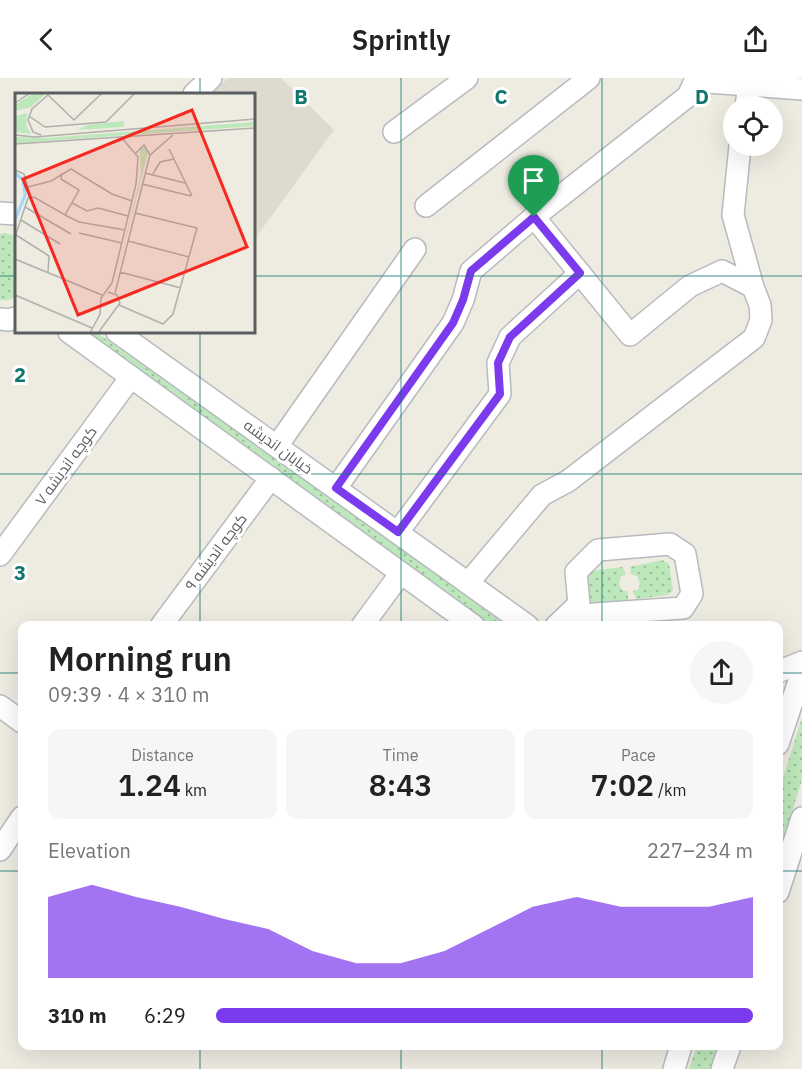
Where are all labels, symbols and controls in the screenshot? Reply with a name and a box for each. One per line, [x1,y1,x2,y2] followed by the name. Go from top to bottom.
[352,22,450,57] text: Sprintly
[30,23,63,56] icon: back
[739,23,772,56] icon: share
[294,83,308,110] text: B
[494,83,508,110] text: C
[695,83,709,110] text: D
[15,93,255,333] inset map
[723,96,783,156] map controls
[723,96,783,156] button: locate
[508,155,559,217] pin
[517,164,550,197] icon: arrive
[14,361,26,388] text: 2
[239,415,317,479] street label: خیابان اندیشه
[31,422,101,510] street label: کوچه اندیشه ۷
[180,509,252,595] street label: کوچه اندیشه ۹
[14,559,26,586] text: 3
[48,637,232,680] text: Morning run
[690,641,753,704] button: share
[48,681,209,708] text: 09:39 · 4 × 310 m
[131,745,194,765] text: Distance
[383,745,418,765] text: Time
[621,745,656,765] text: Pace
[118,765,181,804] text: 1.24
[369,765,432,804] text: 8:43
[591,765,654,804] text: 7:02
[181,780,207,800] text: km
[654,780,686,800] text: /km
[48,837,131,864] text: Elevation
[647,837,753,864] text: 227–234 m
[48,1002,107,1029] text: 310 m
[144,1002,186,1029] text: 6:29

